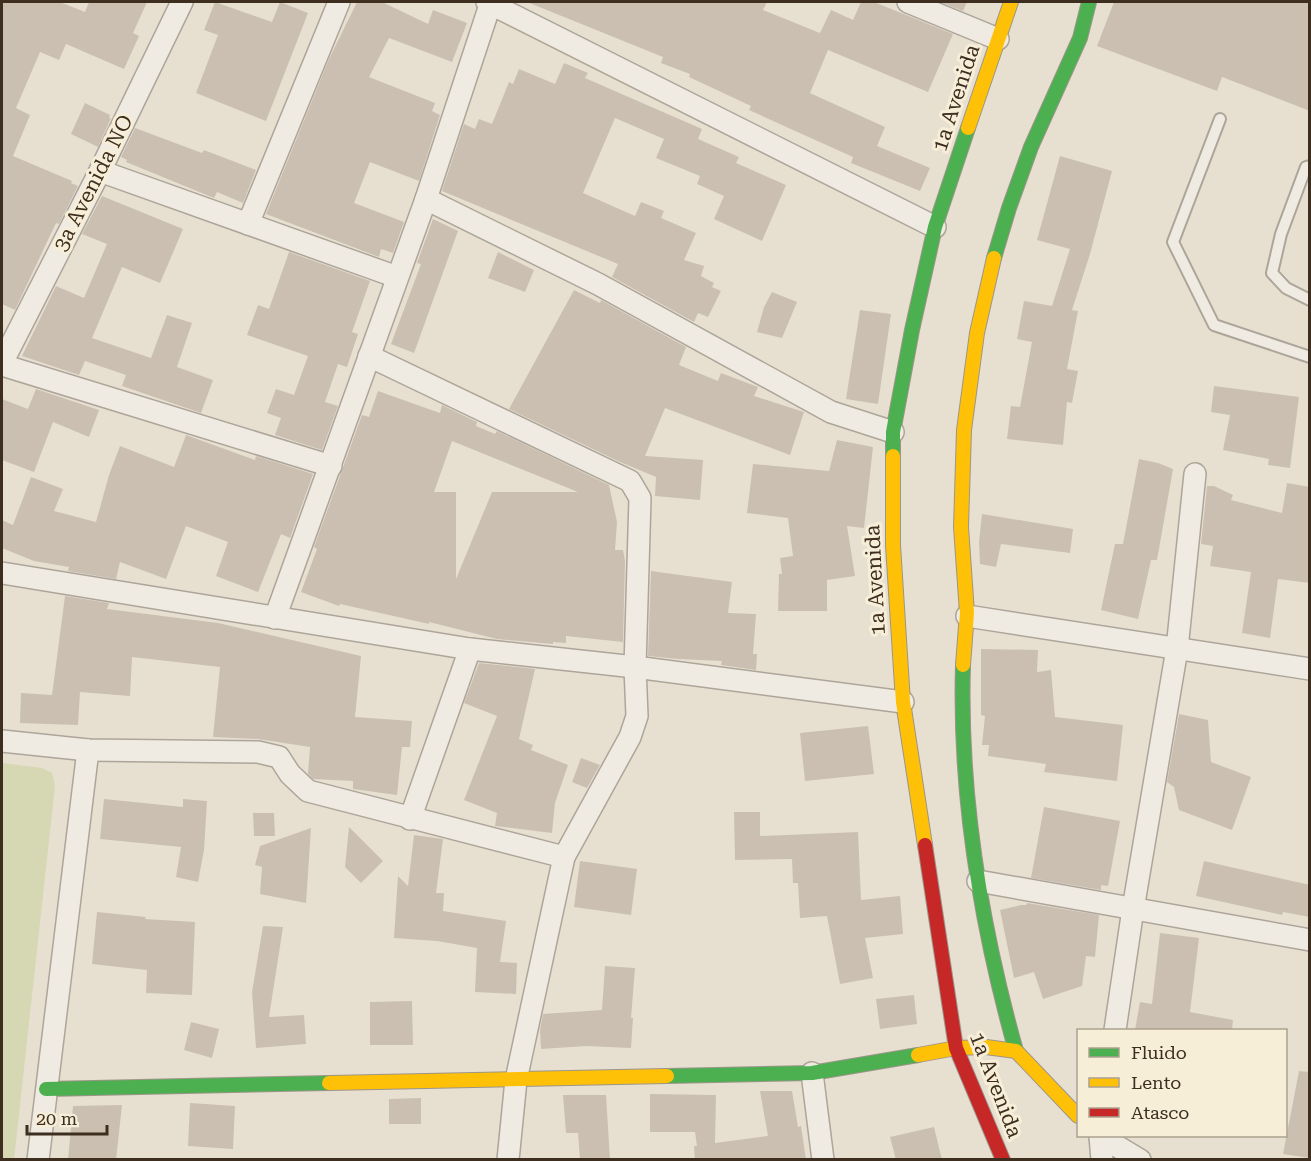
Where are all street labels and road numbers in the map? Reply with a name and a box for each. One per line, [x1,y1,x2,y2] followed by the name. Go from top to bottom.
[927,41,985,154] street label: 1a Avenida
[48,111,138,255] street label: 3a Avenida NO
[860,523,890,636] street label: 1a Avenida
[965,1029,1027,1142] street label: 1a Avenida

